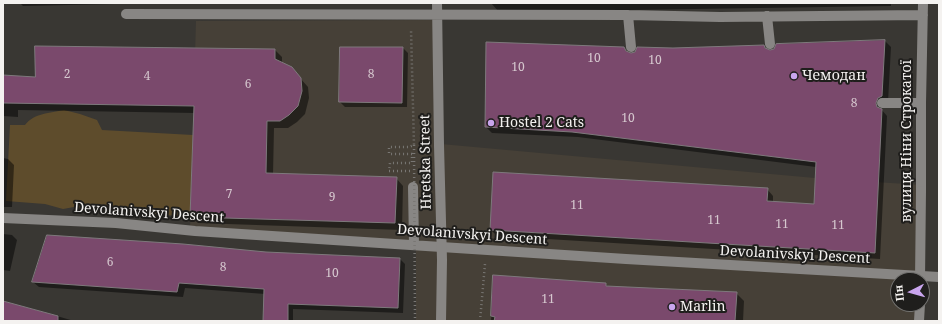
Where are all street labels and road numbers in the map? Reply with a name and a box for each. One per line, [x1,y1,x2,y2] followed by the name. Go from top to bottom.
[899,60,915,222] street label: вулиця Ніни Строкатої
[417,114,435,210] street label: Hretska Street
[73,199,225,227] street label: Devolanivskyi Descent
[396,221,548,249] street label: Devolanivskyi Descent
[719,243,871,267] street label: Devolanivskyi Descent

